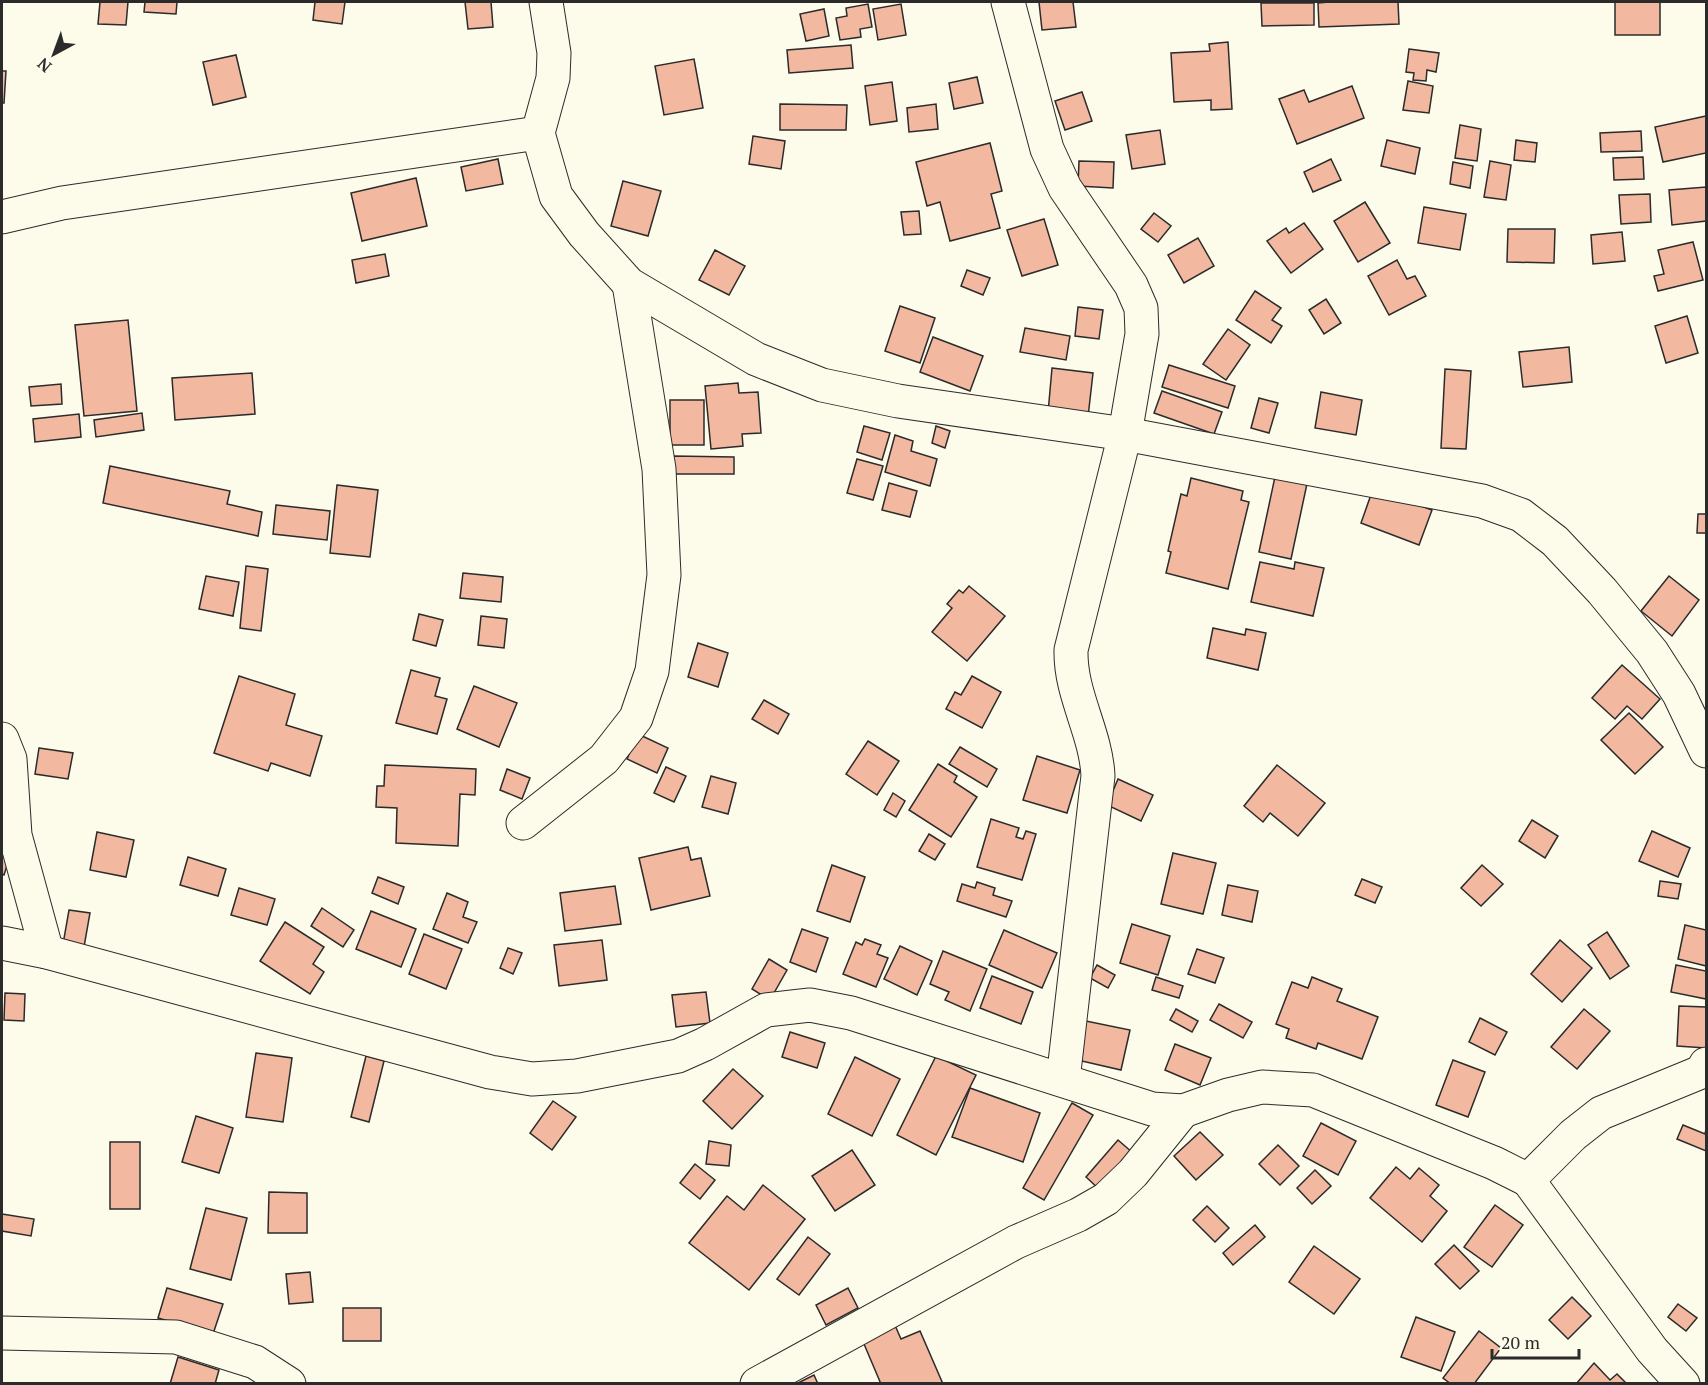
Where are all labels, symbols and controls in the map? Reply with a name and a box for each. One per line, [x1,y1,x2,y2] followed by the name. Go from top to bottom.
[24,24,84,84] north arrow
[32,53,56,78] text: N
[1492,1322,1579,1360] scale bar
[1501,1330,1541,1354] text: 20 m

